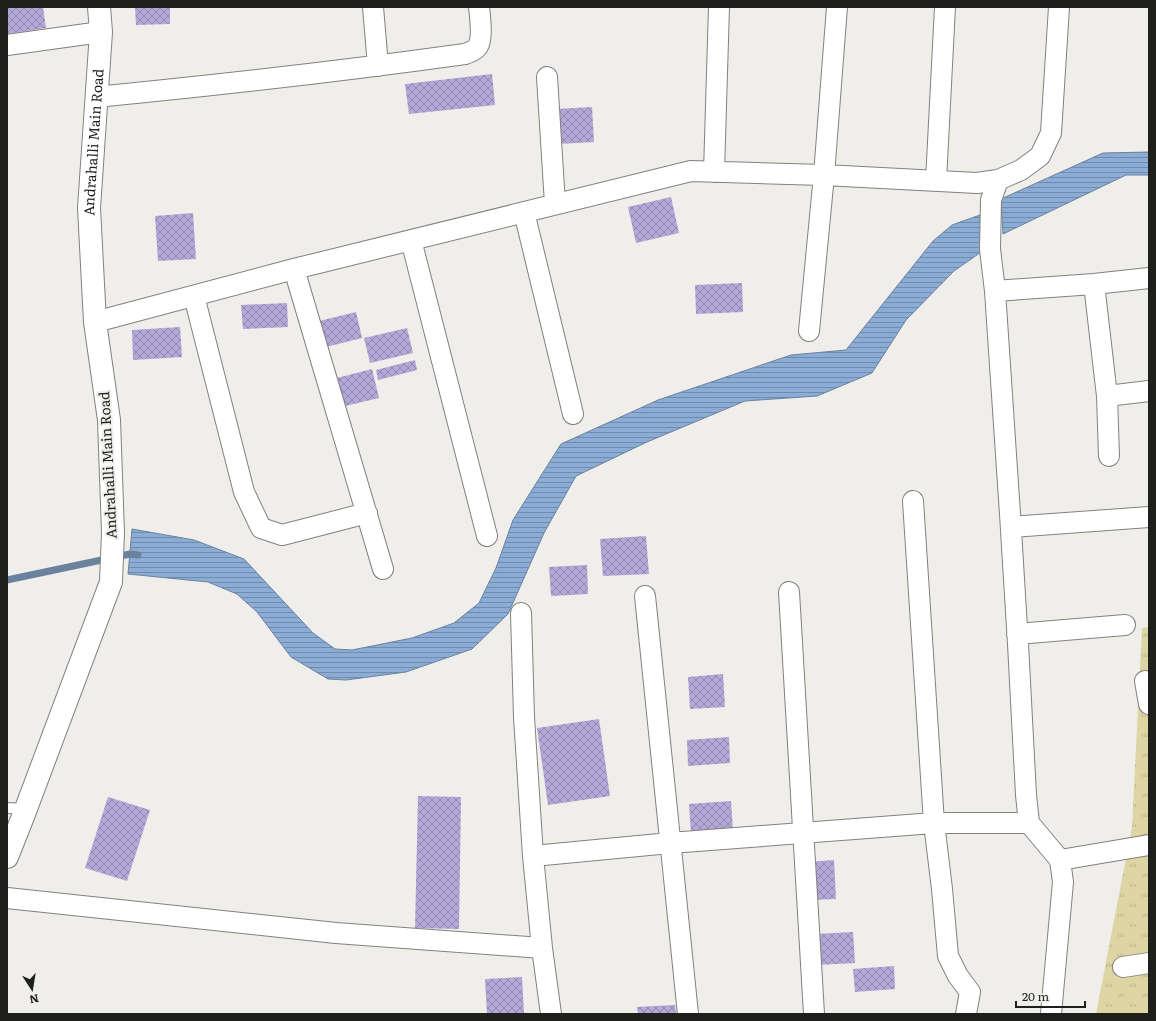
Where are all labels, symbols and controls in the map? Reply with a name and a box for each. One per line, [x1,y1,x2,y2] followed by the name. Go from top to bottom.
[78,68,108,217] street label: Andrahalli Main Road
[93,390,121,539] street label: Andrahalli Main Road
[12,969,52,1009] north arrow
[1016,983,1085,1009] scale bar
[1022,987,1049,1005] text: 20 m
[28,991,40,1009] text: N

